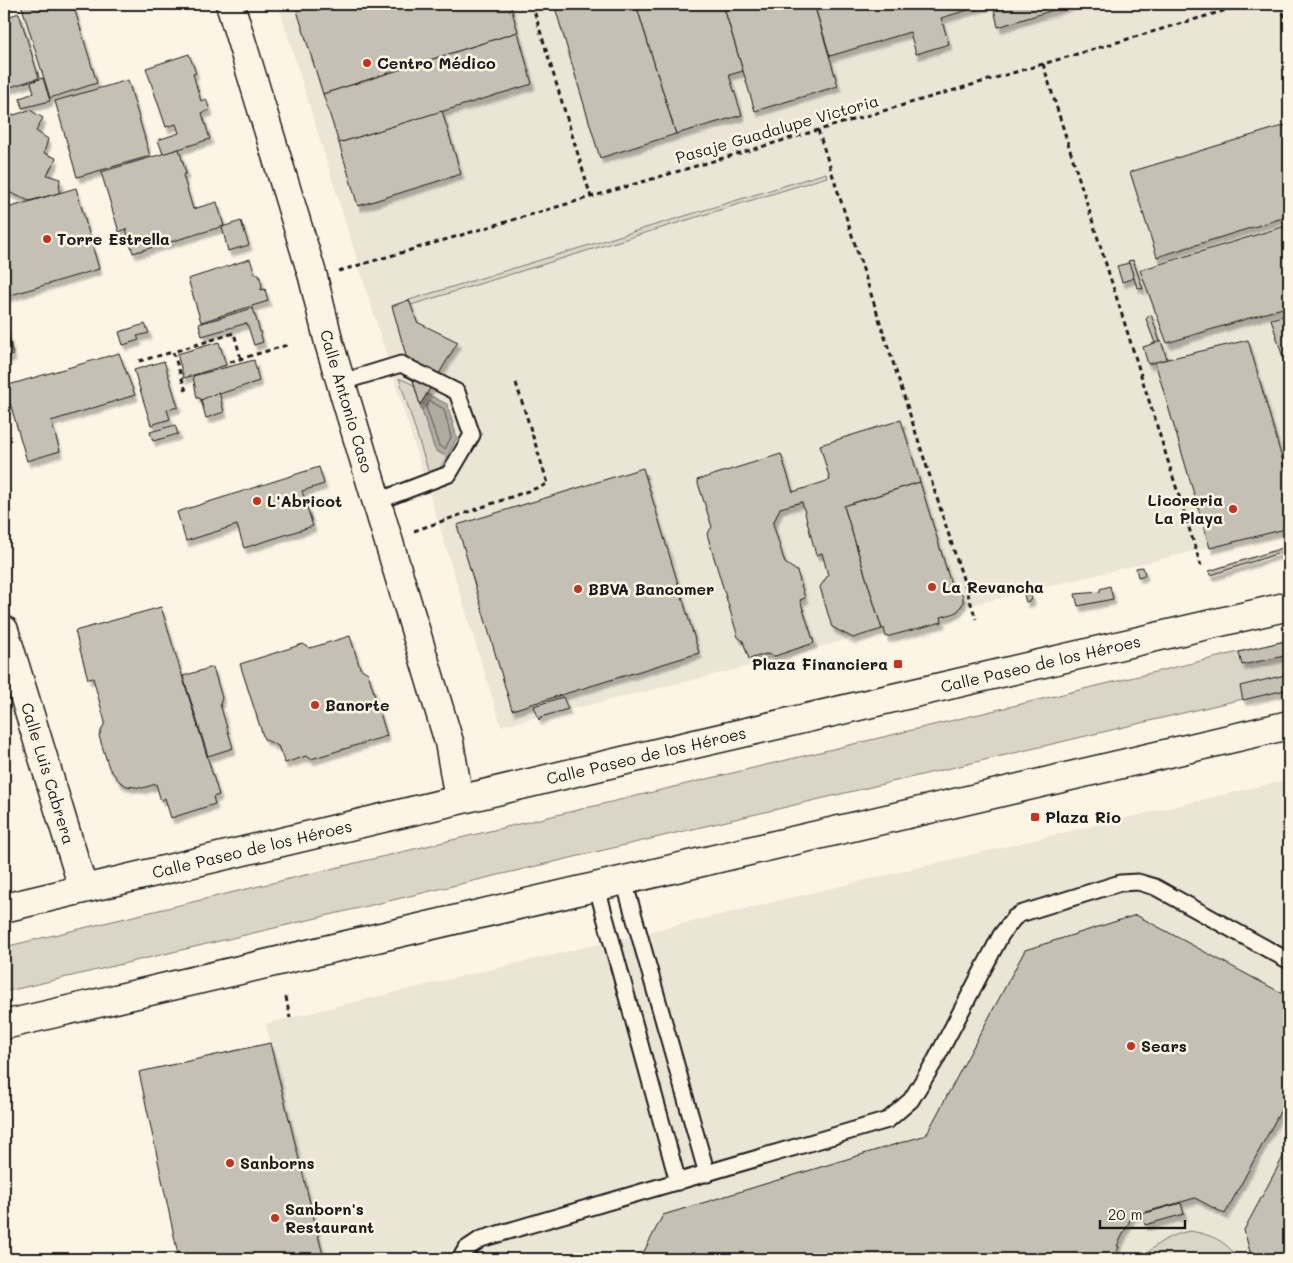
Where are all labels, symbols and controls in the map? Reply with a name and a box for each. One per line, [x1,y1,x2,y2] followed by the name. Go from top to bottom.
[377,52,496,73] place label: Centro Médico
[361,57,373,69] marker: Centro Médico
[673,89,881,168] street label: Pasaje Guadalupe Victoria
[57,228,170,249] place label: Torre Estrella
[41,233,53,245] marker: Torre Estrella
[316,327,378,475] street label: Calle Antonio Caso
[1148,489,1223,528] place label: Licoreria La Playa
[267,490,342,511] place label: L'Abricot
[251,495,263,507] marker: L'Abricot
[1227,503,1239,515] marker: Licoreria La Playa
[942,576,1044,597] place label: La Revancha
[588,578,714,599] place label: BBVA Bancomer
[926,581,938,593] marker: La Revancha
[572,583,584,595] marker: BBVA Bancomer
[938,630,1143,697] street label: Calle Paseo de los Héroes
[752,653,888,674] place label: Plaza Financiera
[892,658,904,670] marker: Plaza Financiera
[325,694,389,715] place label: Banorte
[309,699,321,711] marker: Banorte
[17,700,80,847] street label: Calle Luis Cabrera
[544,721,748,789] street label: Calle Paseo de los Héroes
[1045,806,1121,827] place label: Plaza Rio
[1029,811,1041,823] marker: Plaza Rio
[150,815,354,882] street label: Calle Paseo de los Héroes
[1141,1035,1187,1056] place label: Sears
[1125,1040,1137,1052] marker: Sears
[240,1152,315,1173] place label: Sanborns
[224,1157,236,1169] marker: Sanborns
[285,1198,374,1237] place label: Sanborn's Restaurant
[1100,1198,1186,1230] scale bar
[1108,1204,1142,1224] text: 20 m
[269,1212,281,1224] marker: Sanborn's Restaurant

